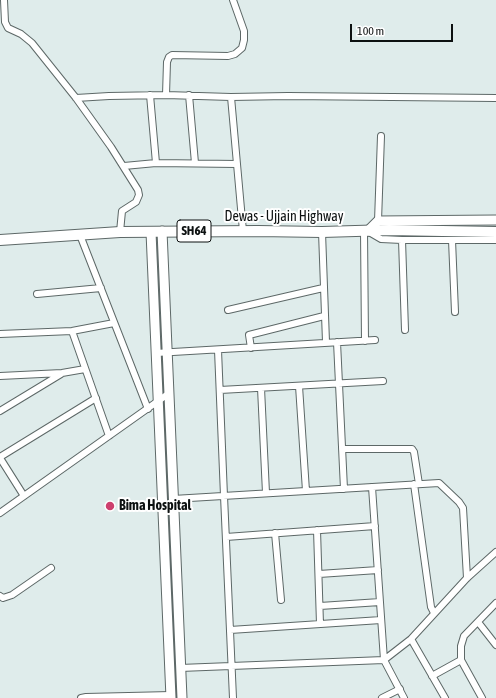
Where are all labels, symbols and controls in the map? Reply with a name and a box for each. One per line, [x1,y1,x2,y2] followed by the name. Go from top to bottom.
[352,16,455,42] scale bar
[357,24,384,38] text: 100 m
[225,209,343,225] street label: Dewas - Ujjain Highway
[177,220,211,242] road number: SH64
[119,498,191,514] place label: Bima Hospital
[104,500,116,512] marker: Bima Hospital

